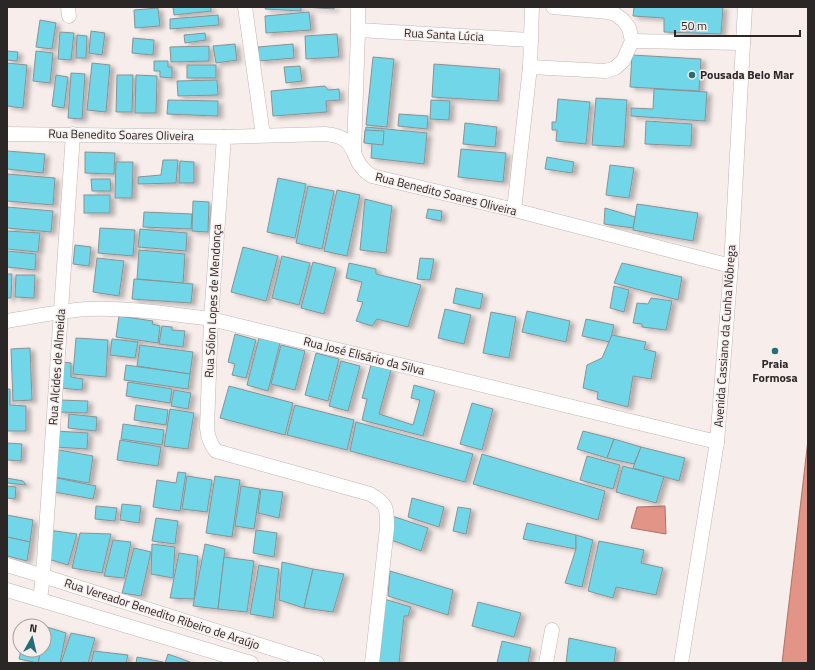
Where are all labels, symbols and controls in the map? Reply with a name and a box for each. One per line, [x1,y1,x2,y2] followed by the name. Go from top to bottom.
[675,12,800,38] scale bar
[681,16,707,35] text: 50 m
[404,23,485,46] street label: Rua Santa Lúcia
[700,65,794,84] place label: Pousada Belo Mar
[687,70,697,80] marker: Pousada Belo Mar
[48,124,194,145] street label: Rua Benedito Soares Oliveira
[373,167,519,220] street label: Rua Benedito Soares Oliveira
[199,224,226,378] street label: Rua Sólon Lopes de Mendonça
[709,244,740,428] street label: Avenida Cassiano da Cunha Nóbrega
[43,308,70,426] street label: Rua Alcides de Almeida
[301,331,427,380] street label: Rua José Elisário da Silva
[770,346,780,356] marker: Praia Formosa
[752,354,798,387] place label: Praia Formosa
[62,573,262,654] street label: Rua Vereador Benedito Ribeiro de Araújo
[12,618,52,658] north arrow
[29,620,38,637] text: N

